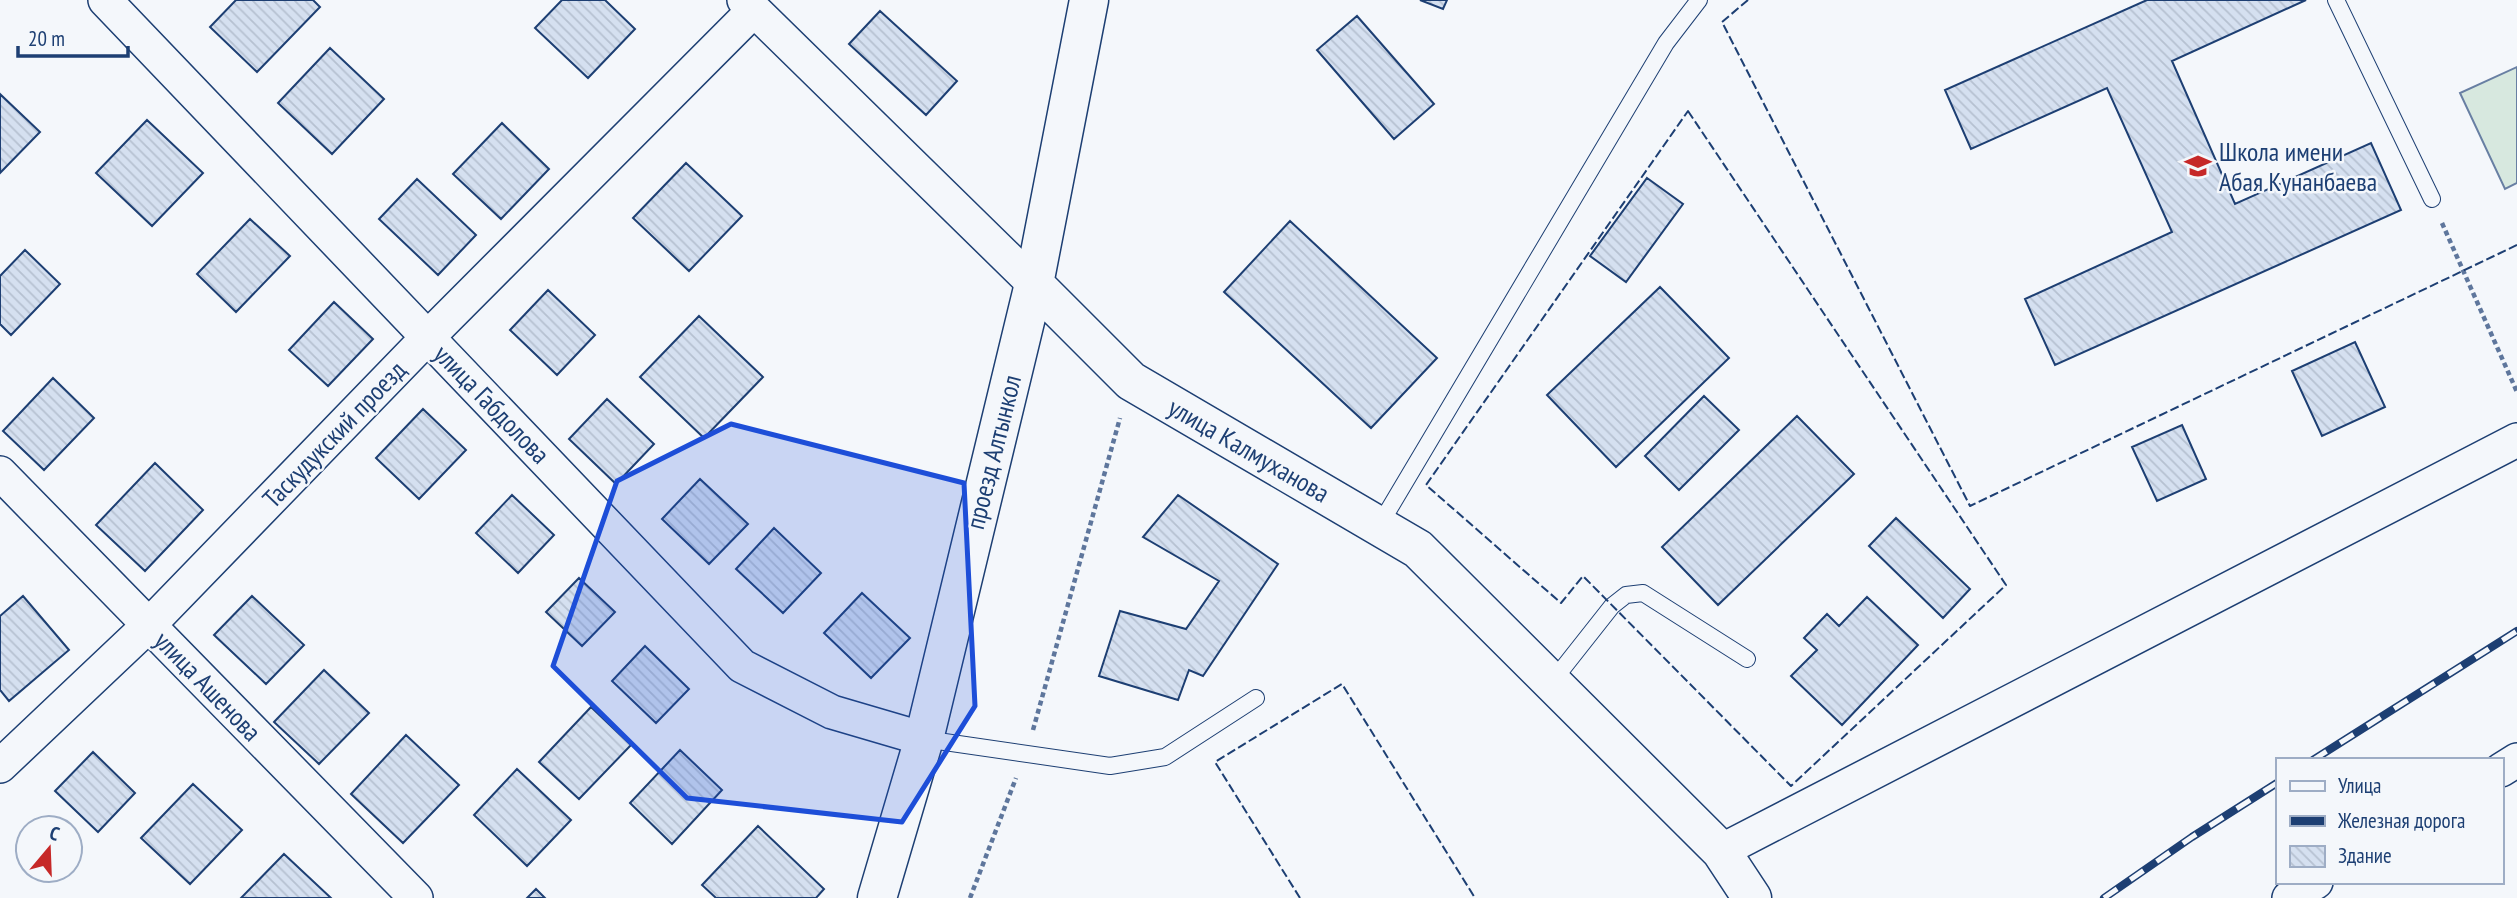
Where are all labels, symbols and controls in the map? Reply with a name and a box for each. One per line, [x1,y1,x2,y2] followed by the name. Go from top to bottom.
[18,14,128,58] scale bar
[28,25,65,52] text: 20 m
[2219,135,2377,198] place label: Школа имени Абая Кунанбаева
[2183,151,2213,181] school or university icon: Школа имени Абая Кунанбаева
[427,338,557,470] street label: улица Габдолова
[255,353,413,515] street label: Таскудукский проезд
[958,371,1028,533] street label: проезд Алтынкол
[1163,391,1335,509] street label: улица Калмуханова
[147,624,269,748] street label: улица Ашенова
[2276,758,2503,884] legend
[2338,772,2381,799] text: Улица
[2337,807,2465,834] text: Железная дорога
[14,814,84,884] north arrow
[47,820,63,846] text: С
[2338,842,2392,869] text: Здание

